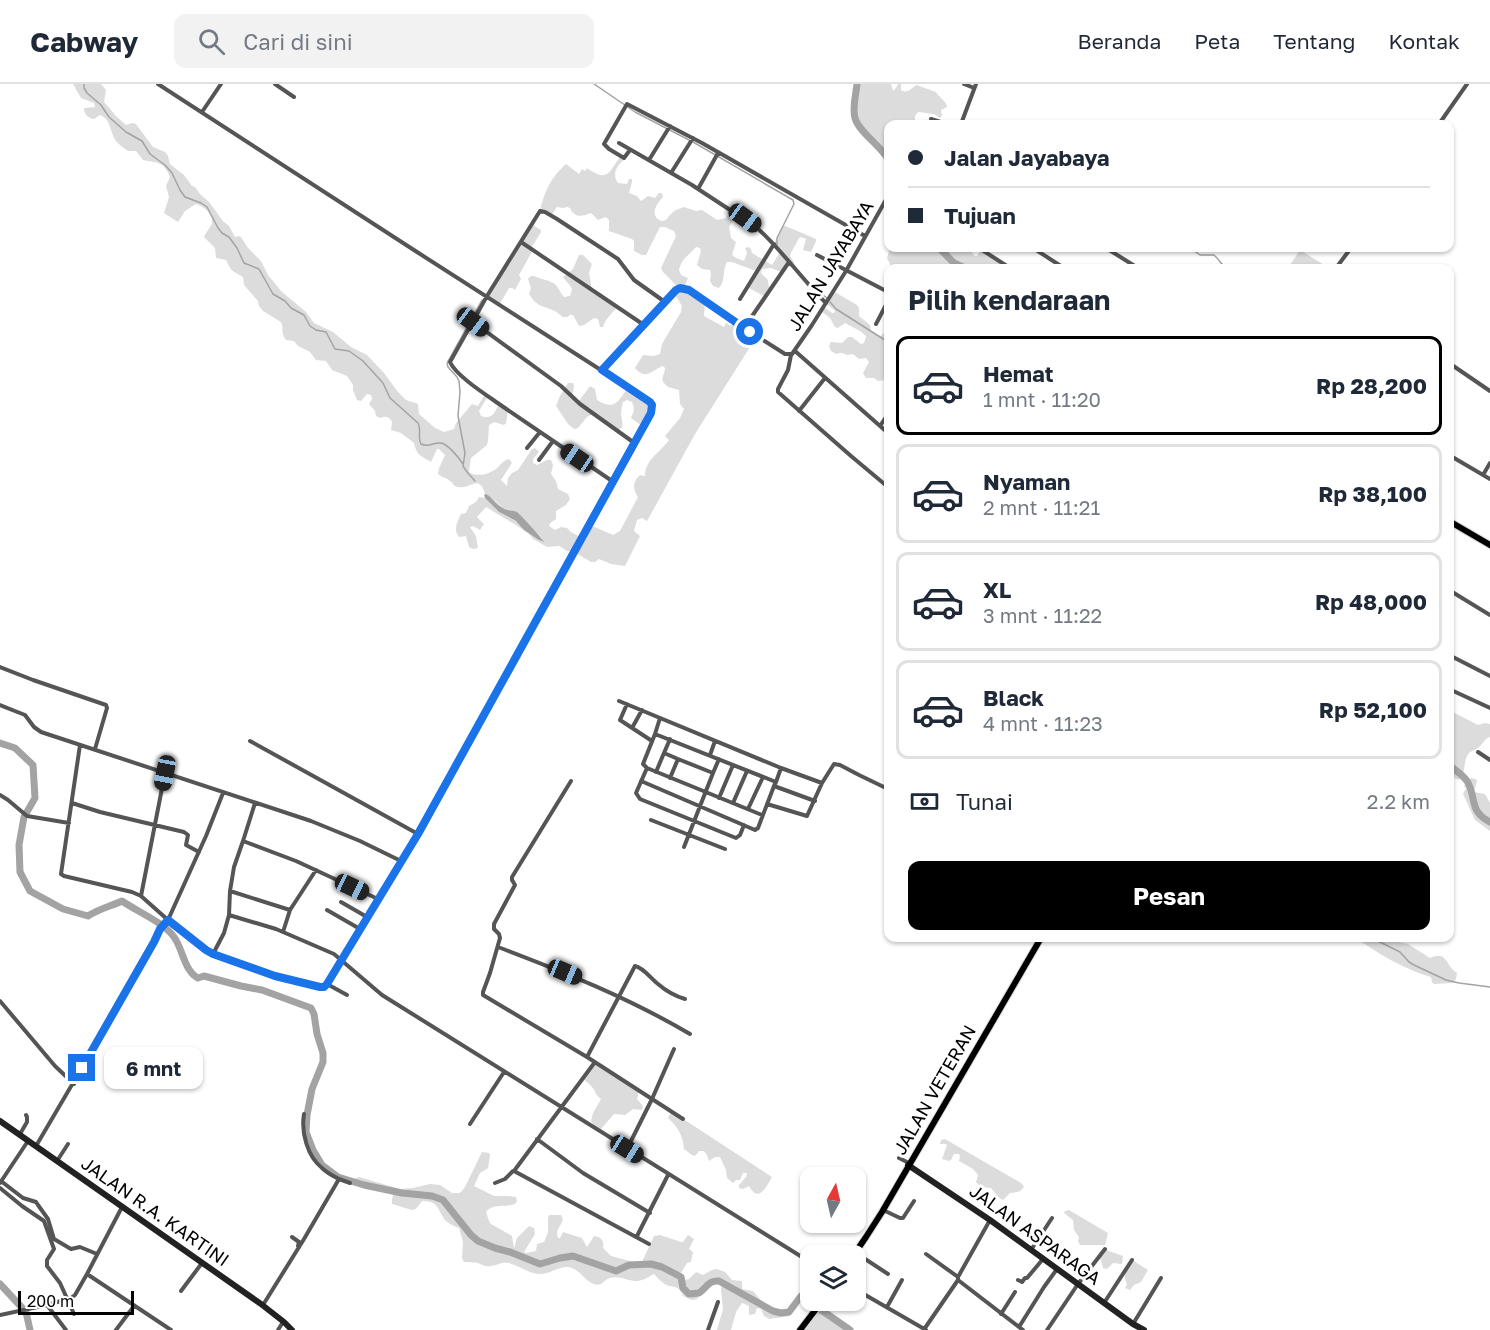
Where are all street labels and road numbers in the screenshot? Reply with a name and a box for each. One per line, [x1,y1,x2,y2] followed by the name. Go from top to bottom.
[783,196,878,334] street label: JALAN JAYABAYA
[888,1021,980,1158] street label: JALAN VETERAN
[77,1152,234,1271] street label: JALAN R.A. KARTINI
[966,1179,1105,1289] street label: JALAN ASPARAGA

